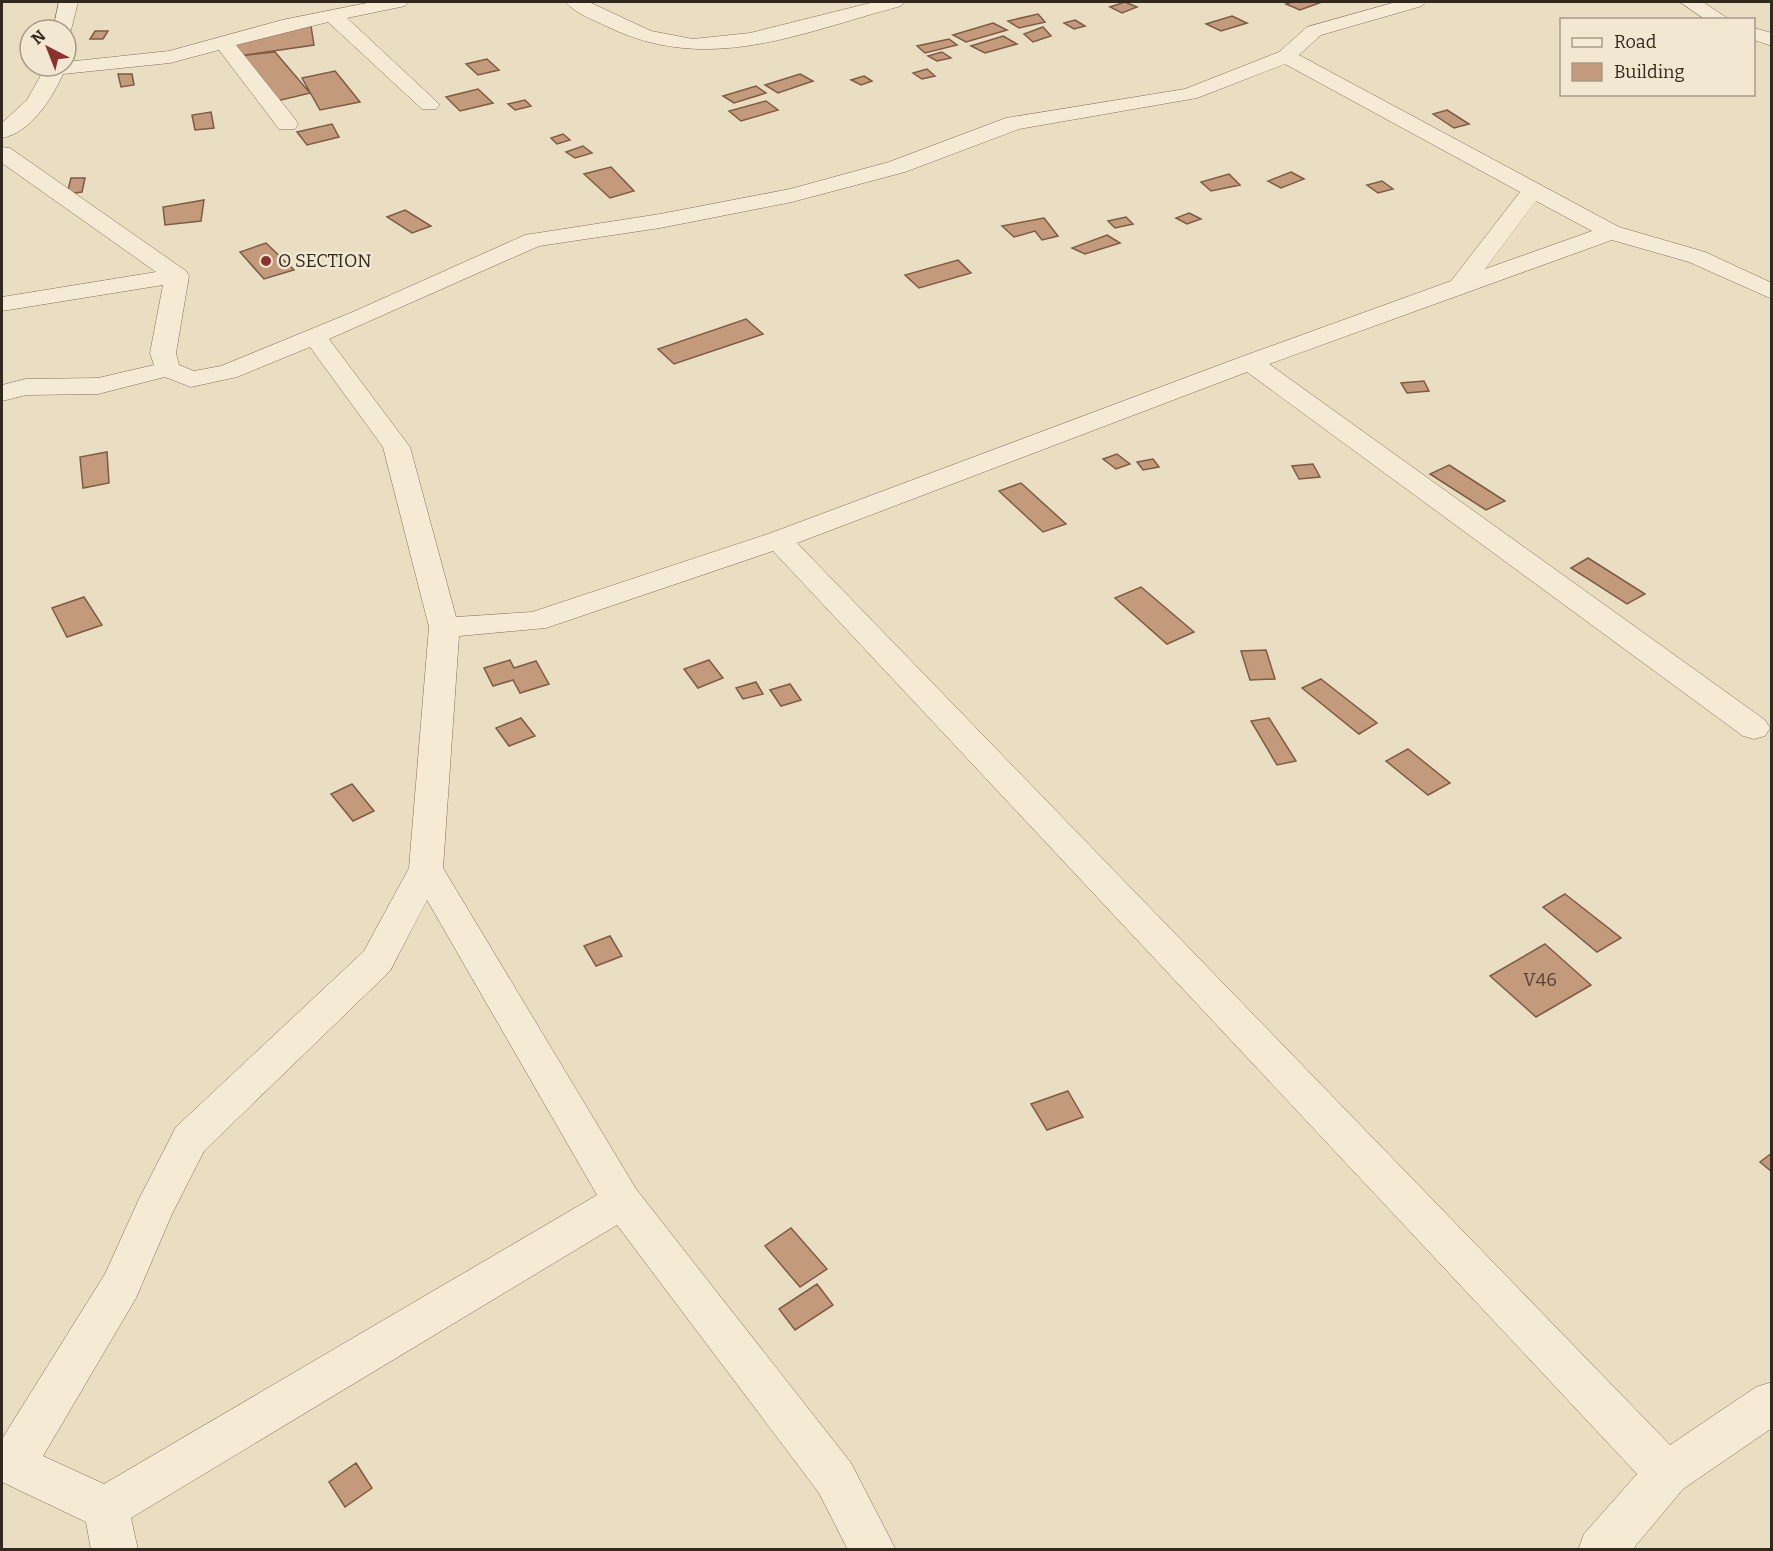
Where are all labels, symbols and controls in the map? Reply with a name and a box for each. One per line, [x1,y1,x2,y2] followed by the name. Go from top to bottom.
[18,18,78,78] north arrow
[1560,18,1755,96] legend
[27,26,49,48] text: N
[1614,31,1657,53] text: Road
[1614,61,1685,83] text: Building
[278,250,372,272] place label: O SECTION
[259,254,273,268] marker: O SECTION
[1523,969,1557,991] house number: V46

